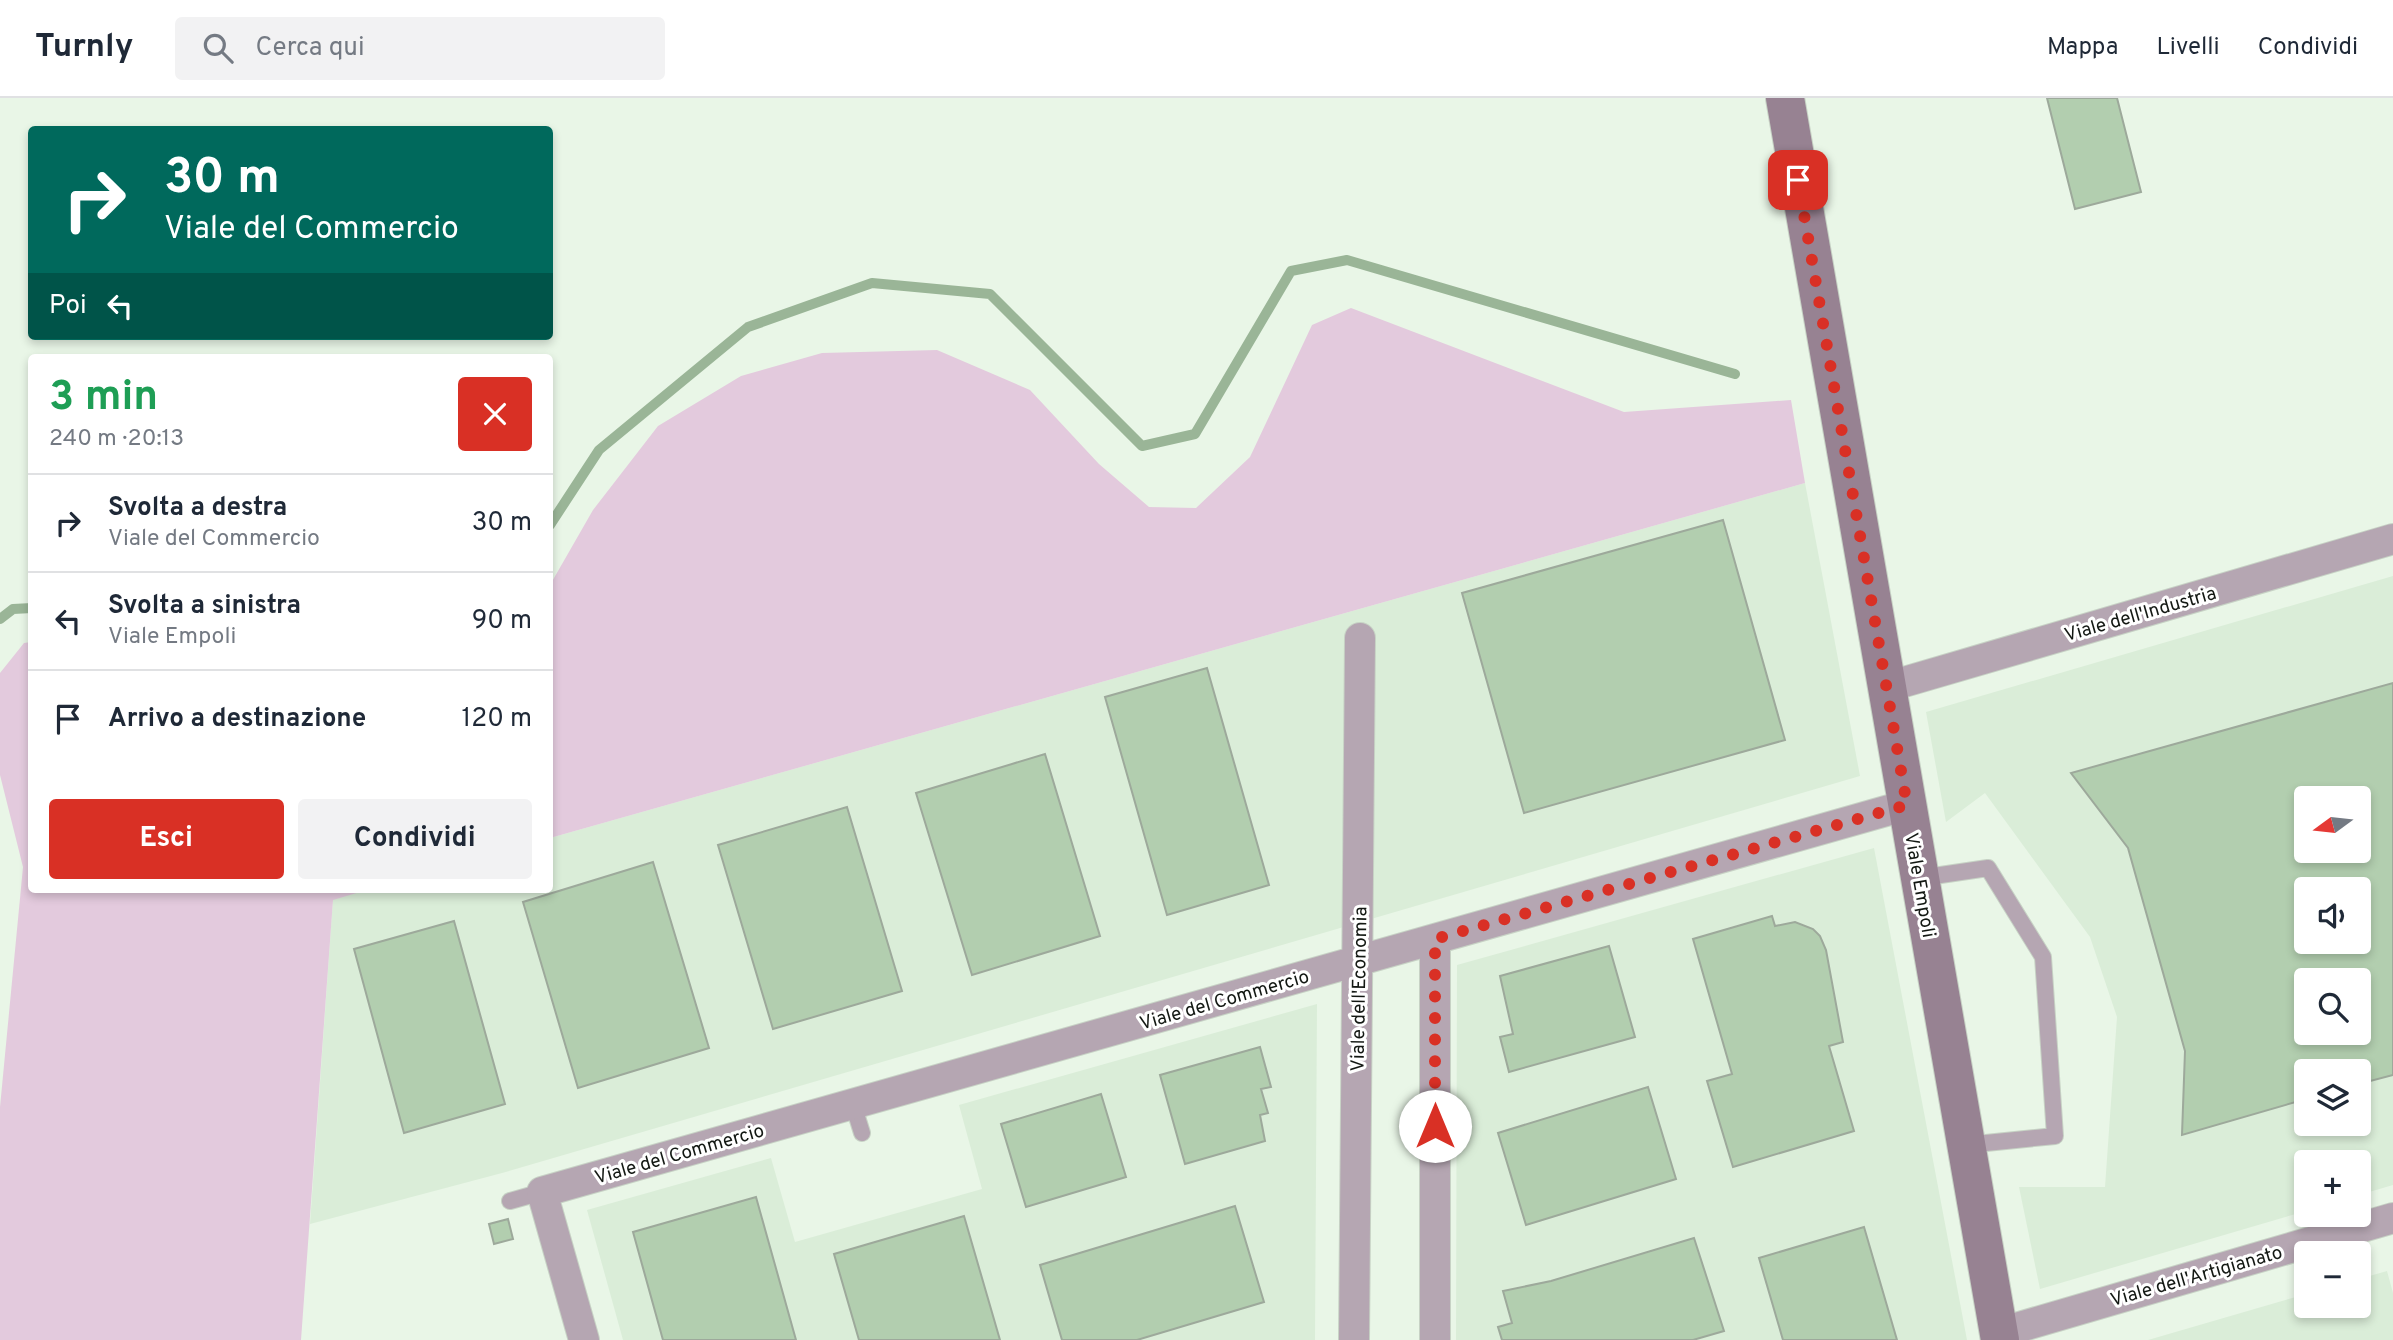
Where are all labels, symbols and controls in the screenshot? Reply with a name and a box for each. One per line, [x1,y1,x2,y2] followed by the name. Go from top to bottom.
[175,17,665,80] search box
[35,27,133,69] text: Turnly
[199,29,237,67] icon: search
[255,32,365,65] text: Cerca qui
[2047,33,2118,63] text: Mappa
[2156,33,2220,63] text: Livelli
[2258,33,2358,63] text: Condividi
[164,149,280,211] text: 30 m
[1768,150,1828,210] pin
[49,154,140,245] icon: right
[1779,161,1817,199] icon: arrive
[164,210,459,250] text: Viale del Commercio
[101,287,139,325] icon: left
[49,290,87,323] text: Poi
[49,372,158,425] text: 3 min
[458,377,532,451] button: close
[49,425,184,454] text: 240 m · 20:13
[108,492,287,525] text: Svolta a destra
[49,504,87,542] icon: right
[472,507,532,540] text: 30 m
[108,525,320,554] text: Viale del Commercio
[2062,582,2219,648] street label: Viale dell'Industria
[108,590,301,623] text: Svolta a sinistra
[49,602,87,640] icon: left
[472,605,532,638] text: 90 m
[108,623,236,652] text: Viale Empoli
[49,700,87,738] icon: arrive
[108,703,366,736] text: Arrivo a destinazione
[462,703,532,736] text: 120 m
[2294,786,2371,863] north arrow
[2294,786,2371,1318] map controls
[49,799,284,879] button: Esci
[298,799,532,879] button: Condividi
[1898,831,1940,940] street label: Viale Empoli
[2294,877,2371,954] button: sound
[1347,906,1373,1072] street label: Viale dell'Economia
[1137,965,1312,1037] street label: Viale del Commercio
[2294,968,2371,1045] button: search
[2294,1059,2371,1136] button: layers
[1398,1089,1472,1163] position arrow
[592,1119,767,1191] street label: Viale del Commercio
[2294,1150,2371,1227] button: +
[2108,1241,2285,1313] street label: Viale dell'Artigianato
[2294,1241,2371,1318] button: −

